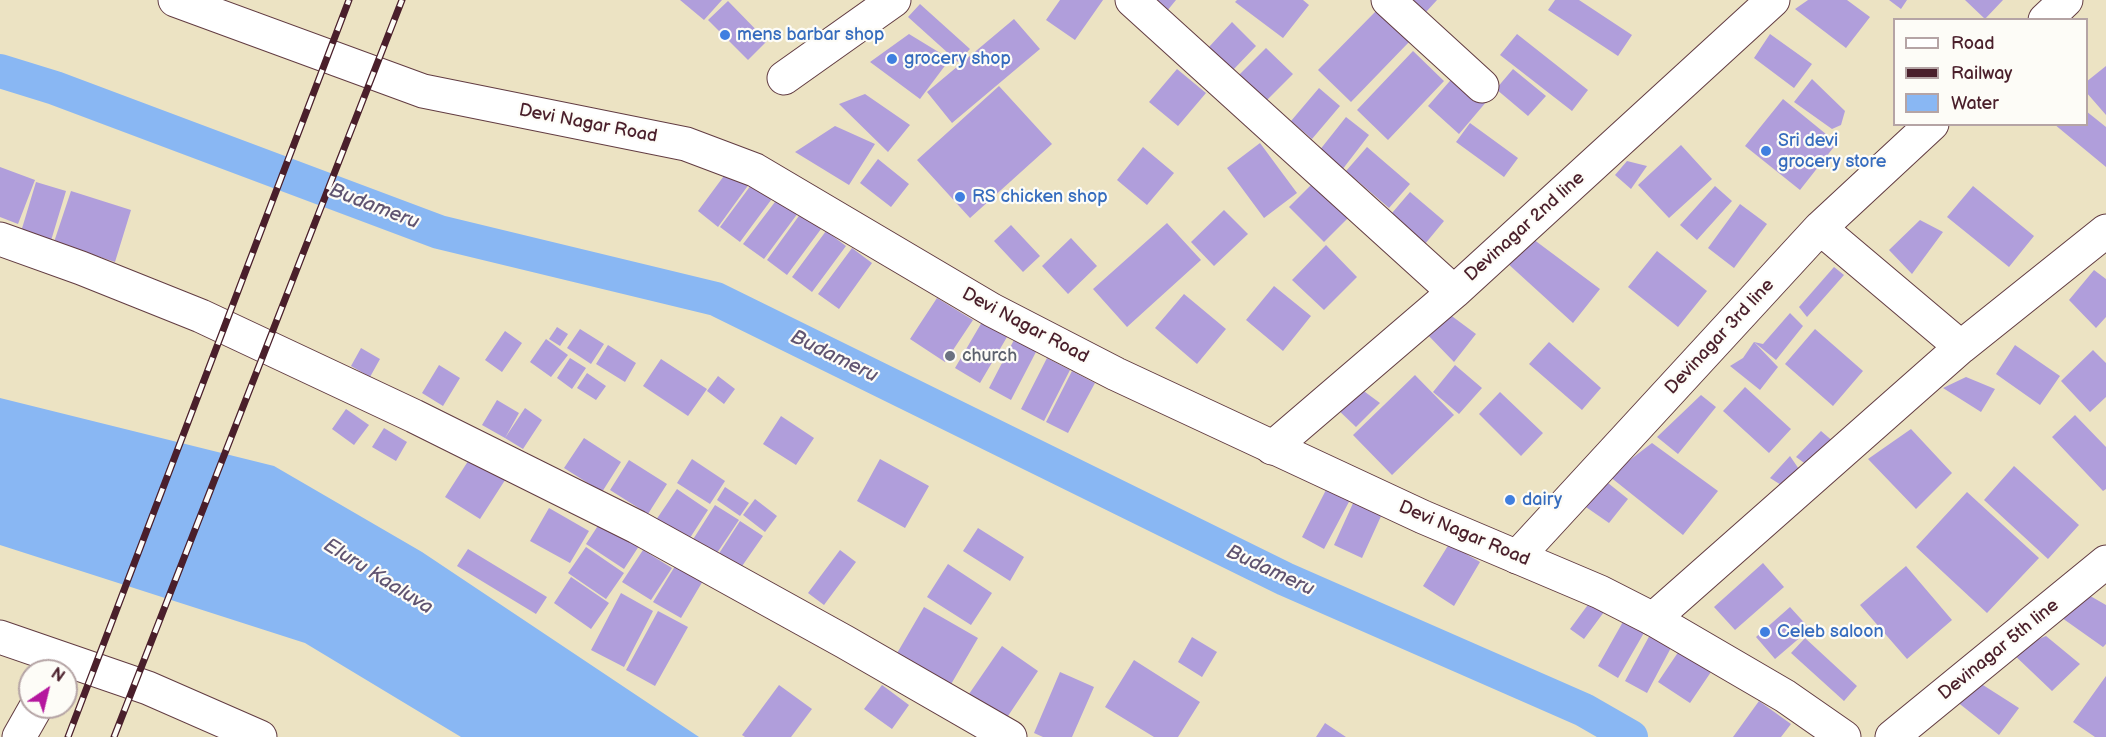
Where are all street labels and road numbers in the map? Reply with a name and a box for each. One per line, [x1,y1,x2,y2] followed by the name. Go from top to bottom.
[517,100,659,148] street label: Devi Nagar Road
[1461,168,1589,286] street label: Devinagar 2nd line
[1661,275,1779,399] street label: Devinagar 3rd line
[958,284,1092,368] street label: Devi Nagar Road
[1395,497,1533,571] street label: Devi Nagar Road
[1935,595,2063,705] street label: Devinagar 5th line

